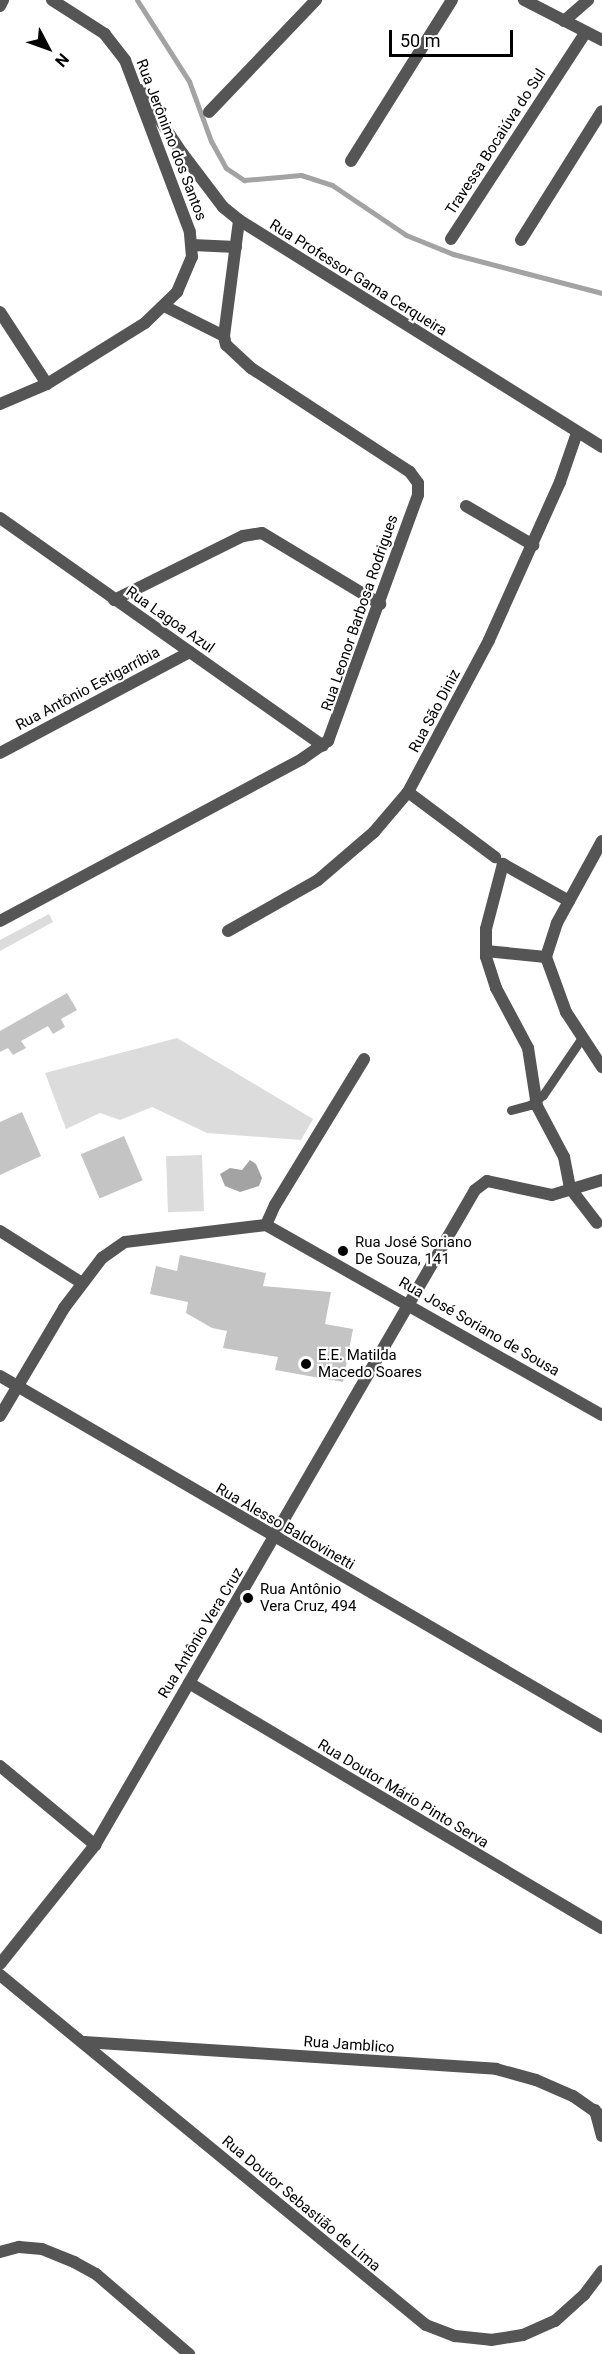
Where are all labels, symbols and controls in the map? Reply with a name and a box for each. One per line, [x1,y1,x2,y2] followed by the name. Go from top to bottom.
[18,18,78,78] north arrow
[392,18,516,56] scale bar
[400,30,440,51] text: 50 m
[51,50,73,71] text: N
[132,57,210,223] street label: Rua Jerônimo dos Santos
[442,66,550,218] street label: Travessa Bocaiúva do Sul
[266,216,450,340] street label: Rua Professor Gama Cerqueira
[318,513,402,713] street label: Rua Leonor Barbosa Rodrigues
[122,583,218,657] street label: Rua Lagoa Azul
[13,643,163,735] street label: Rua Antônio Estigarríbia
[406,666,464,756] street label: Rua São Diniz
[355,1233,472,1268] place label: Rua José Soriano De Souza, 141
[336,1244,350,1258] marker: Rua José Soriano De Souza, 141
[396,1274,562,1380] street label: Rua José Soriano de Sousa
[318,1346,422,1381] place label: E.E. Matilda Macedo Soares
[299,1357,313,1371] marker: E.E. Matilda Macedo Soares
[212,1480,358,1574] street label: Rua Alesso Baldovinetti
[155,1564,247,1702] street label: Rua Antônio Vera Cruz
[260,1580,356,1615] place label: Rua Antônio Vera Cruz, 494
[241,1591,255,1605] marker: Rua Antônio Vera Cruz, 494
[314,1736,492,1852] street label: Rua Doutor Mário Pinto Serva
[303,2033,395,2057] street label: Rua Jamblico
[218,2132,384,2276] street label: Rua Doutor Sebastião de Lima

